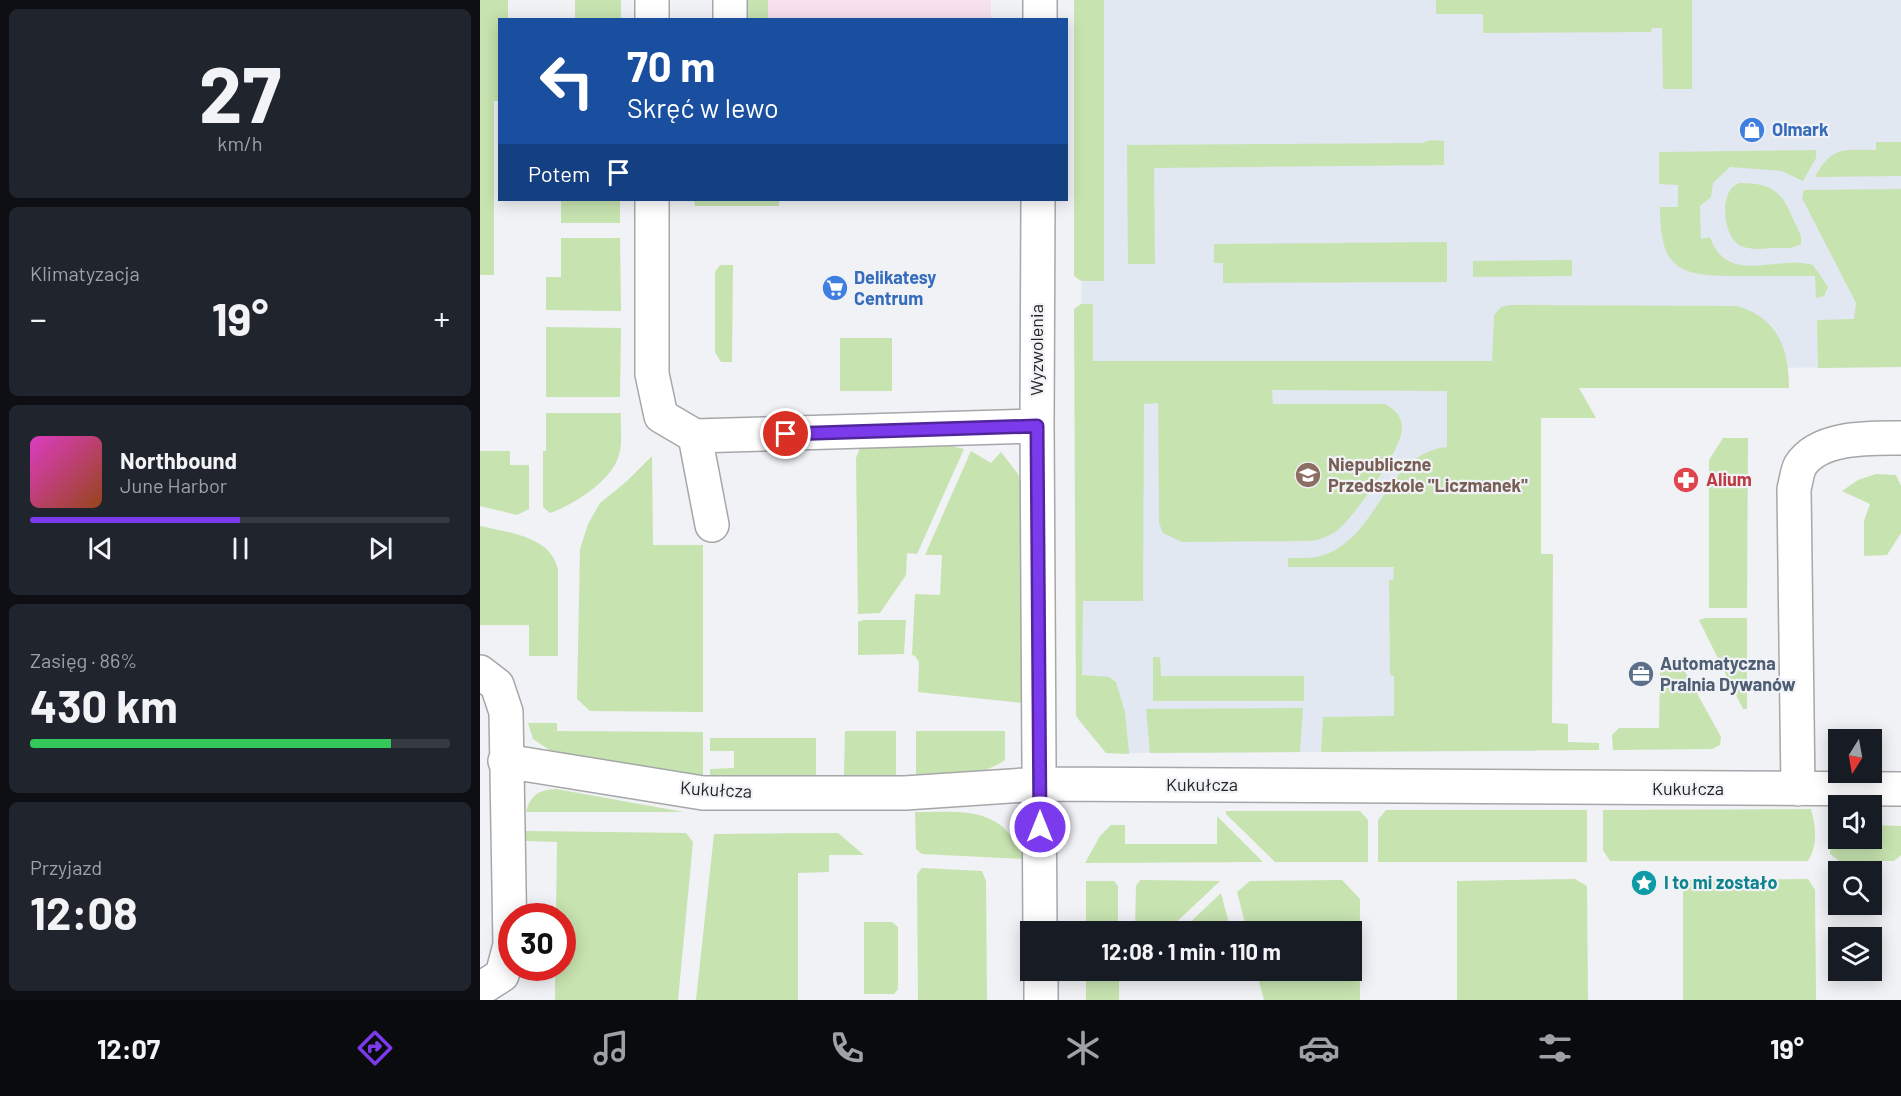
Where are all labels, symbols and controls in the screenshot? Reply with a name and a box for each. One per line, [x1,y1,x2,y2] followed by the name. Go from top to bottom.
[627,40,715,90] text: 70 m
[528,42,606,120] icon: left
[199,45,281,139] text: 27
[627,91,779,123] text: Skręć w lewo
[1737,115,1767,145] shop icon: Olmark
[1772,118,1829,140] place label: Olmark
[217,131,263,155] text: km/h
[602,156,635,189] icon: arrive
[528,160,590,186] text: Potem
[30,261,140,285] text: Klimatyzacja
[854,266,936,309] place label: Delikatesy Centrum
[820,273,850,303] supermarket icon: Delikatesy Centrum
[212,291,268,345] text: 19°
[30,298,47,338] text: −
[434,298,450,338] text: +
[1025,304,1047,396] street label: Wyzwolenia
[760,408,811,459] pin
[769,417,802,450] icon: arrive
[120,447,237,473] text: Northbound
[1328,453,1528,496] place label: Niepubliczne Przedszkole "Liczmanek"
[1293,460,1323,490] school or university icon: Niepubliczne Przedszkole "Liczmanek"
[1671,465,1701,495] pharmacy icon: Alium
[1706,468,1752,490] place label: Alium
[120,473,227,497] text: June Harbor
[84,532,117,565] icon: previous
[224,532,257,565] icon: pause
[364,532,397,565] icon: next
[30,648,137,672] text: Zasięg · 86%
[1660,652,1796,695] place label: Automatyczna Pralnia Dywanów
[1626,659,1656,689] office icon: Automatyczna Pralnia Dywanów
[30,678,178,732] text: 430 km
[1828,729,1882,783] north arrow
[1828,729,1882,981] map controls
[1166,773,1238,795] street label: Kukułcza
[679,776,753,802] street label: Kukułcza
[1652,777,1724,799] street label: Kukułcza
[1008,795,1072,859] position arrow
[1828,795,1882,849] button: sound
[30,855,102,879] text: Przyjazd
[1828,861,1882,915] button: search
[1629,868,1659,898] place icon: I to mi zostało
[1664,871,1777,893] place label: I to mi zostało
[30,885,138,939] text: 12:08
[498,903,576,981] speed limit sign: 30
[1828,927,1882,981] button: layers
[1101,938,1281,964] text: 12:08 · 1 min · 110 m
[354,1027,396,1069] icon: directions
[590,1027,632,1069] icon: music
[826,1027,868,1069] icon: phone
[1062,1027,1104,1069] icon: climate
[1298,1027,1340,1069] icon: car
[1534,1027,1576,1069] icon: filters
[97,1032,160,1064] text: 12:07
[1770,1032,1804,1064] text: 19°

